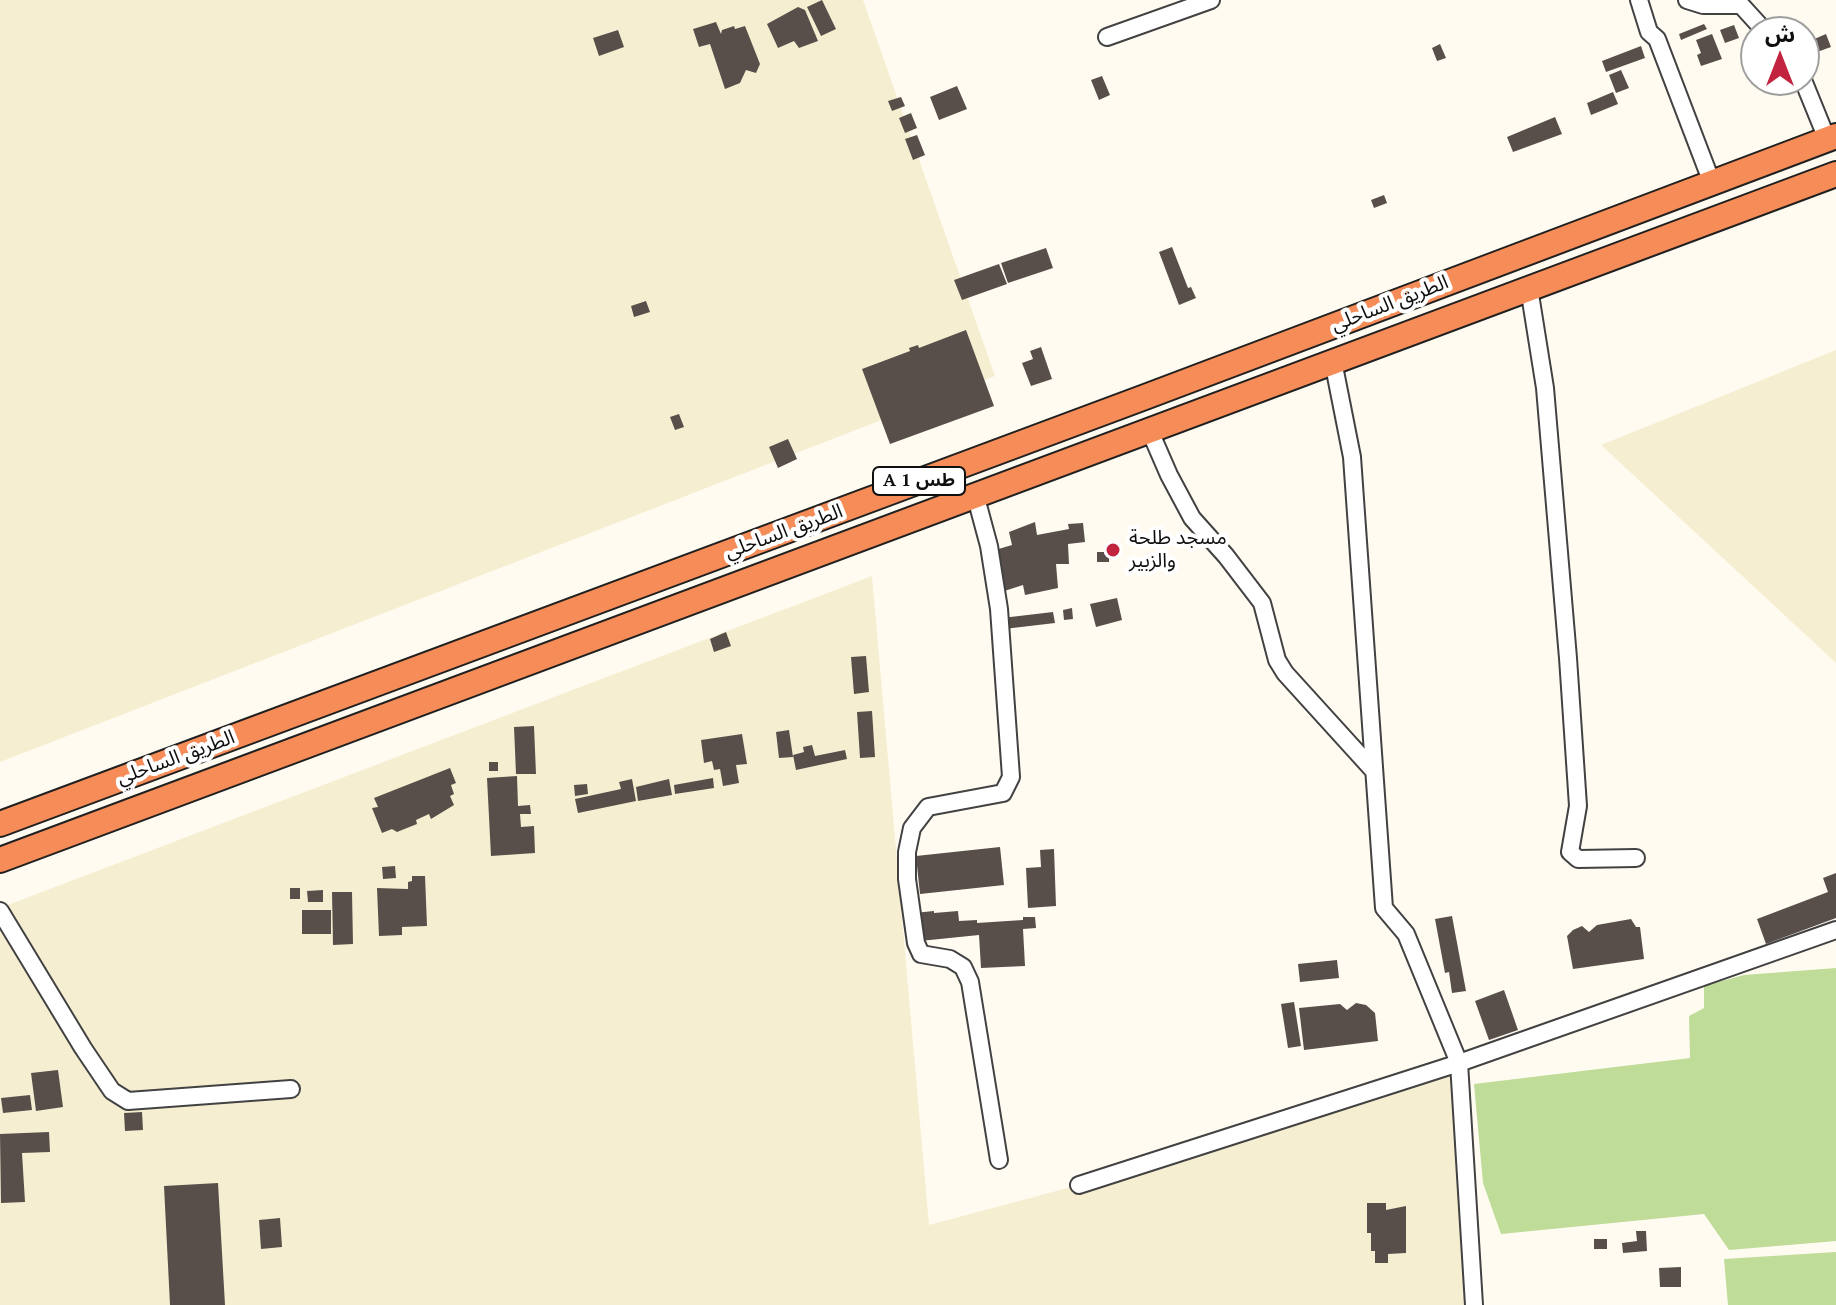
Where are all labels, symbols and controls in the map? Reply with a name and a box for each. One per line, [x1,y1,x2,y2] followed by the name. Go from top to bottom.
[1740,16,1820,96] north arrow
[1765,19,1795,48] text: ش
[1328,271,1452,337] street label: الطريق الساحلي
[873,467,965,495] road number: A 1 طس
[722,500,846,564] street label: الطريق الساحلي
[1129,526,1227,573] place label: مسجد طلحة والزبير
[1104,541,1122,559] marker: مسجد طلحة والزبير
[114,726,238,790] street label: الطريق الساحلي

